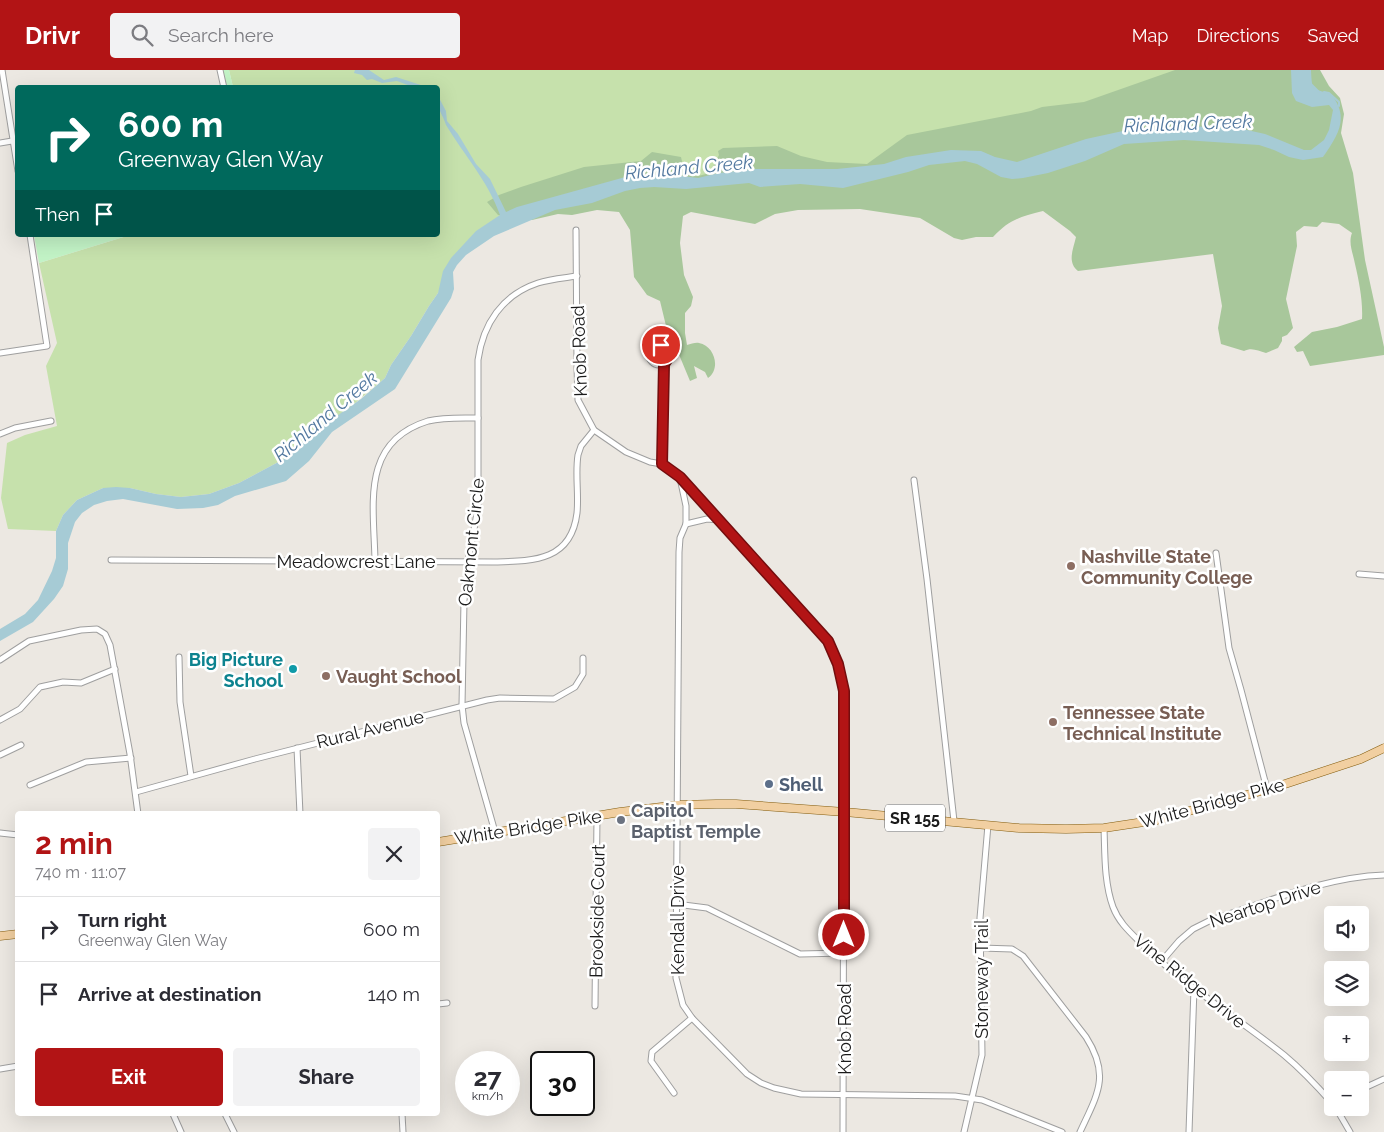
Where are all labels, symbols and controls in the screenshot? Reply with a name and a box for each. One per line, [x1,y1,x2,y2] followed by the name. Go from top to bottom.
[110,13,460,58] search box
[25,21,80,50] text: Drivr
[128,21,156,49] icon: search
[168,24,274,46] text: Search here
[1132,25,1168,46] text: Map
[1196,25,1280,46] text: Directions
[1308,25,1359,46] text: Saved
[118,104,223,145] text: 600 m
[35,105,100,170] icon: right
[1123,110,1253,136] water label: Richland Creek
[118,146,323,172] text: Greenway Glen Way
[624,150,754,184] water label: Richland Creek
[90,200,118,228] icon: arrive
[35,203,80,225] text: Then
[567,305,591,397] street label: Knob Road
[640,324,682,366] pin
[647,331,675,359] icon: arrive
[269,366,381,466] water label: Richland Creek
[454,476,488,607] street label: Oakmont Circle
[1081,546,1253,588] place label: Nashville State Community College
[276,551,436,572] street label: Meadowcrest Lane
[1065,560,1077,572] marker: Nashville State Community College
[189,649,283,691] place label: Big Picture School
[287,663,299,675] marker: Big Picture School
[336,666,462,687] place label: Vaught School
[320,670,332,682] marker: Vaught School
[1063,702,1222,744] place label: Tennessee State Technical Institute
[314,705,426,752] street label: Rural Avenue
[1047,716,1059,728] marker: Tennessee State Technical Institute
[779,774,823,795] place label: Shell
[1137,774,1287,832] street label: White Bridge Pike
[763,778,775,790] marker: Shell
[631,800,761,842] place label: Capitol Baptist Temple
[885,804,945,831] road number: SR 155
[453,805,604,849] street label: White Bridge Pike
[615,814,627,826] marker: Capitol Baptist Temple
[35,826,113,861] text: 2 min
[368,828,420,880] button: close
[585,844,609,978] street label: Brookside Court
[35,863,126,882] text: 740 m · 11:07
[667,865,688,975] street label: Kendall Drive
[1207,876,1324,932] street label: Neartop Drive
[1324,906,1369,1116] map controls
[1324,906,1369,951] button: sound
[817,908,869,960] position arrow
[78,909,167,931] text: Turn right
[35,915,63,943] icon: right
[363,918,420,940] text: 600 m
[971,919,992,1039] street label: Stoneway Trail
[1130,929,1250,1033] street label: Vine Ridge Drive
[78,931,227,950] text: Greenway Glen Way
[1324,961,1369,1006] button: layers
[35,980,63,1008] icon: arrive
[78,983,262,1005] text: Arrive at destination
[368,983,420,1005] text: 140 m
[834,983,855,1075] street label: Knob Road
[1324,1016,1369,1061] button: +
[35,1048,223,1106] button: Exit
[233,1048,420,1106] button: Share
[530,1051,595,1116] speed limit sign: 30
[473,1062,502,1092] text: 27
[1324,1071,1369,1116] button: −
[472,1089,503,1103] text: km/h

